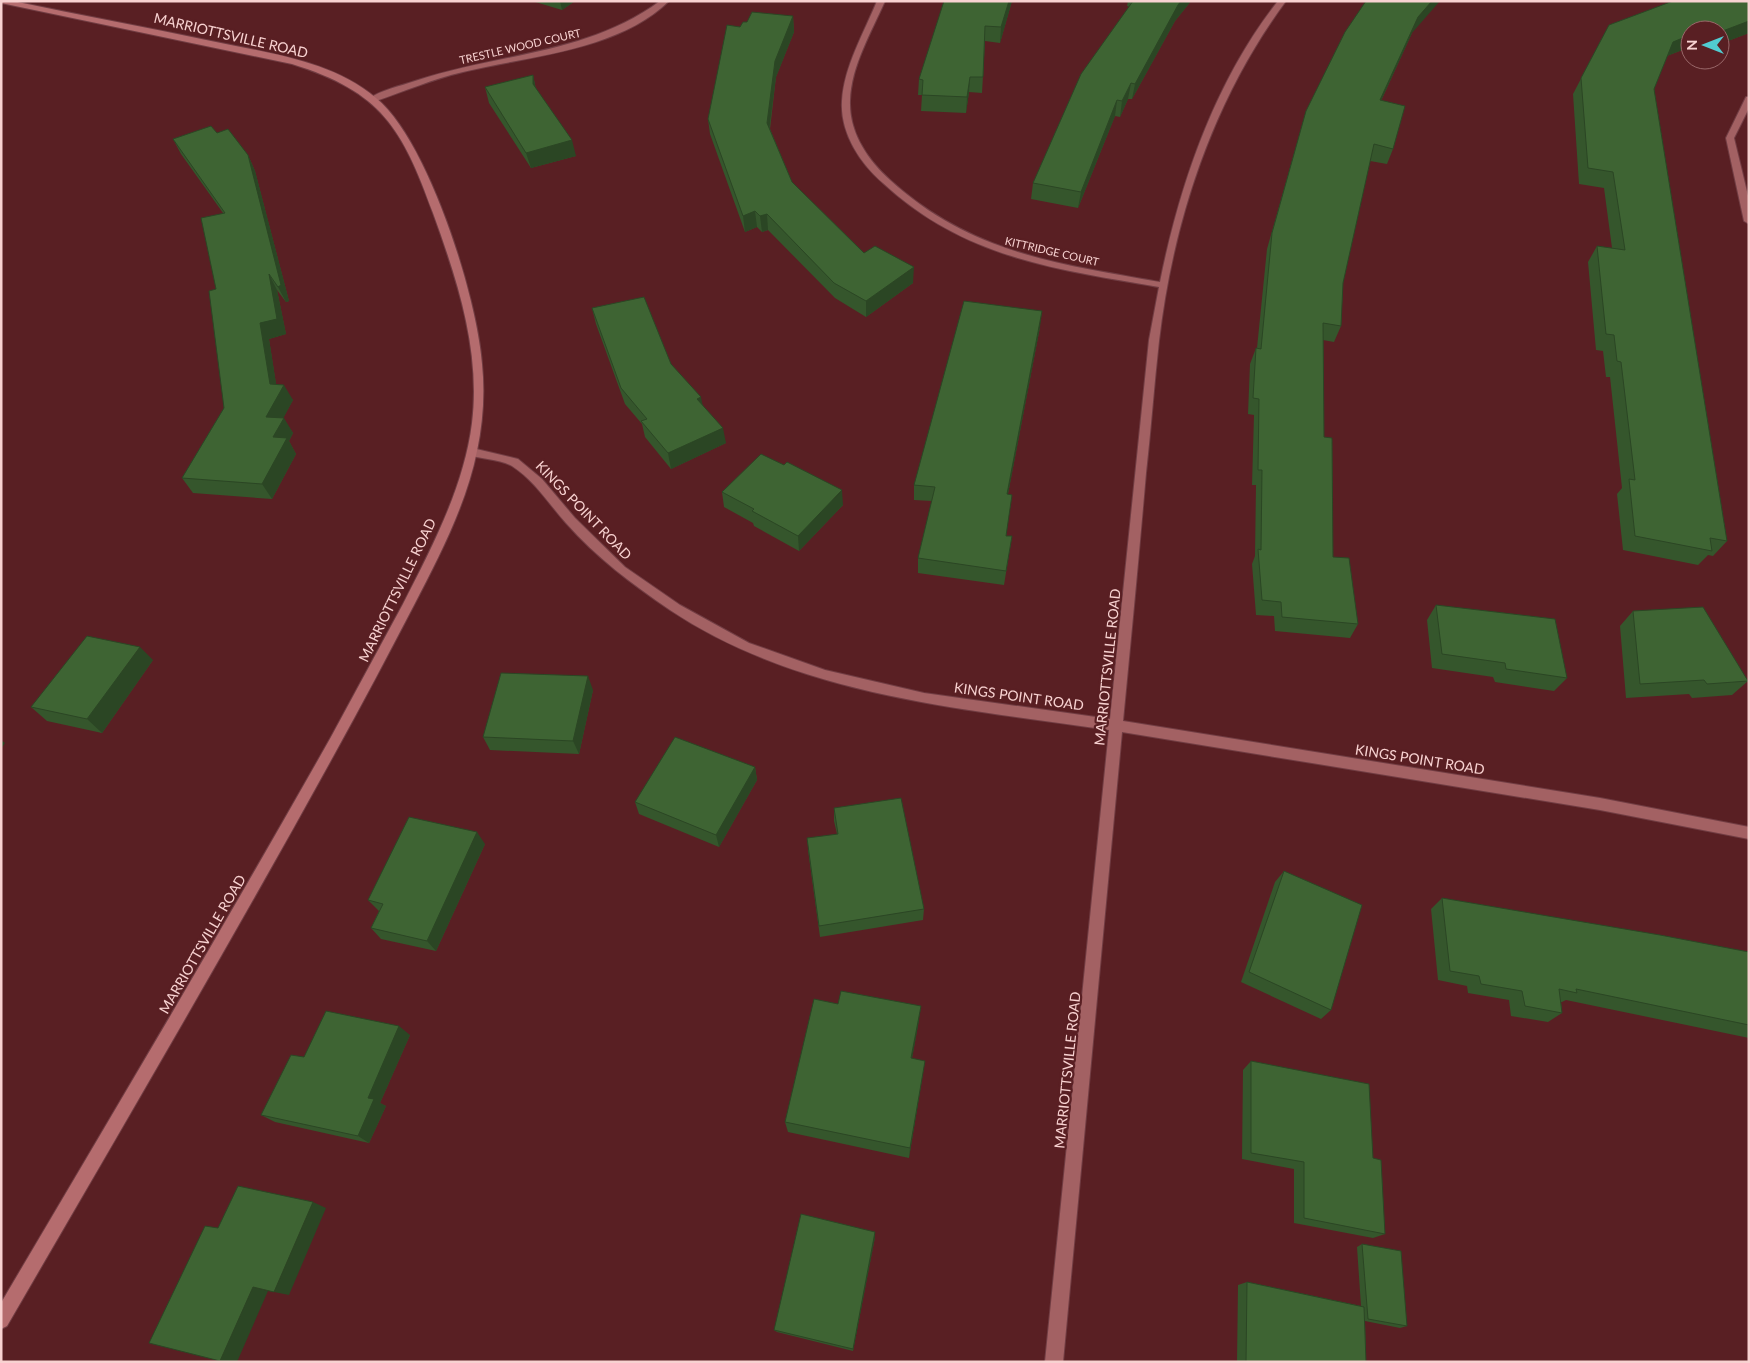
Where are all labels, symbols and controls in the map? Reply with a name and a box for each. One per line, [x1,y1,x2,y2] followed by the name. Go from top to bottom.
[152,9,310,61] street label: MARRIOTTSVILLE ROAD
[1680,20,1730,70] north arrow
[458,26,582,66] street label: TRESTLE WOOD COURT
[1683,40,1700,50] text: N
[1004,234,1101,268] street label: KITTRIDGE COURT
[532,457,636,563] street label: KINGS POINT ROAD
[355,515,439,665] street label: MARRIOTTSVILLE ROAD
[1090,588,1124,746] street label: MARRIOTTSVILLE ROAD
[953,678,1085,714] street label: KINGS POINT ROAD
[1354,740,1486,778] street label: KINGS POINT ROAD
[155,871,249,1017] street label: MARRIOTTSVILLE ROAD
[1050,991,1084,1149] street label: MARRIOTTSVILLE ROAD

